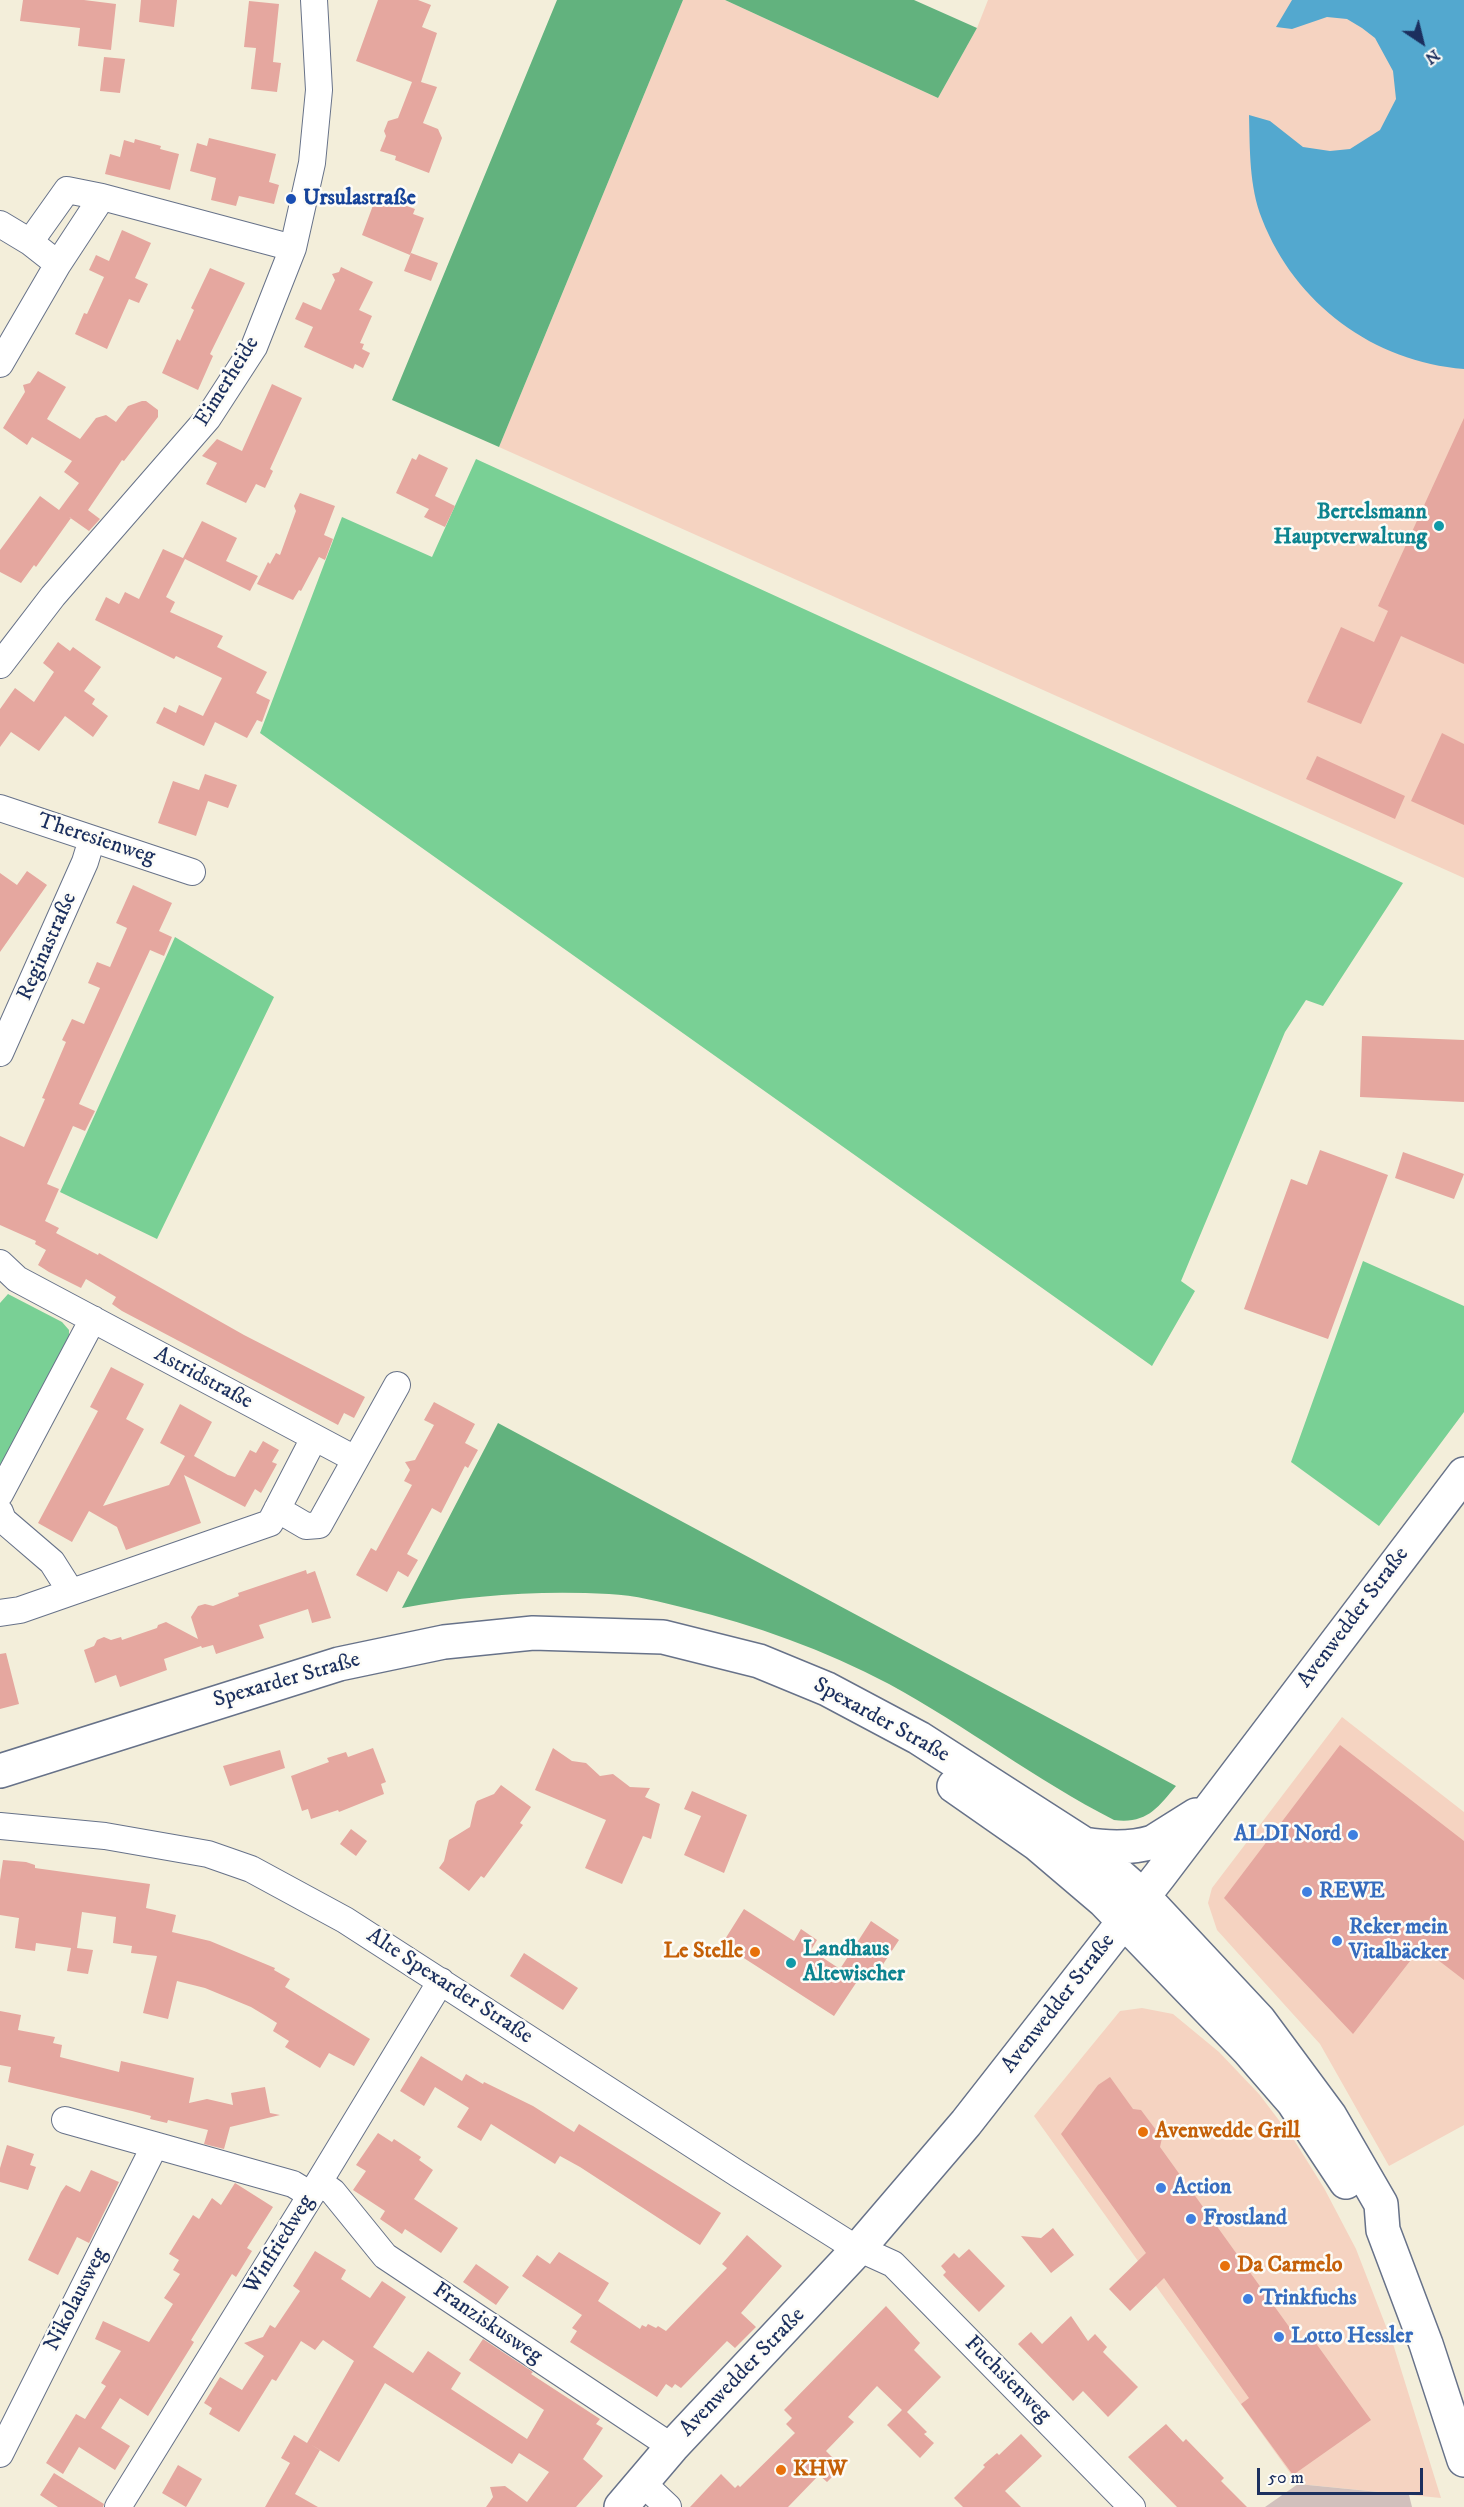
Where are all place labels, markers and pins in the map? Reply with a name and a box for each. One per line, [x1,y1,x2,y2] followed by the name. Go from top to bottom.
[303,186,416,212] place label: Ursulastraße
[284,192,298,206] marker: Ursulastraße
[1274,500,1427,552] place label: Bertelsmann Hauptverwaltung
[1432,519,1446,533] marker: Bertelsmann Hauptverwaltung
[1234,1822,1341,1848] place label: ALDI Nord
[1346,1828,1360,1842] marker: ALDI Nord
[1319,1879,1385,1905] place label: REWE
[1300,1885,1314,1899] marker: REWE
[1349,1915,1448,1966] place label: Reker mein Vitalbäcker
[1330,1934,1344,1948] marker: Reker mein Vitalbäcker
[803,1937,905,1988] place label: Landhaus Altewischer
[663,1939,743,1965] place label: Le Stelle
[748,1945,762,1959] marker: Le Stelle
[784,1956,798,1970] marker: Landhaus Altewischer
[1155,2119,1300,2145] place label: Avenwedde Grill
[1136,2125,1150,2139] marker: Avenwedde Grill
[1173,2175,1231,2201] place label: Action
[1154,2181,1168,2195] marker: Action
[1203,2206,1287,2232] place label: Frostland
[1184,2212,1198,2226] marker: Frostland
[1237,2253,1342,2279] place label: Da Carmelo
[1218,2259,1232,2273] marker: Da Carmelo
[1260,2286,1357,2312] place label: Trinkfuchs
[1241,2292,1255,2306] marker: Trinkfuchs
[1291,2324,1413,2350] place label: Lotto Hessler
[1272,2330,1286,2344] marker: Lotto Hessler
[793,2457,847,2483] place label: KHW
[774,2463,788,2477] marker: KHW

